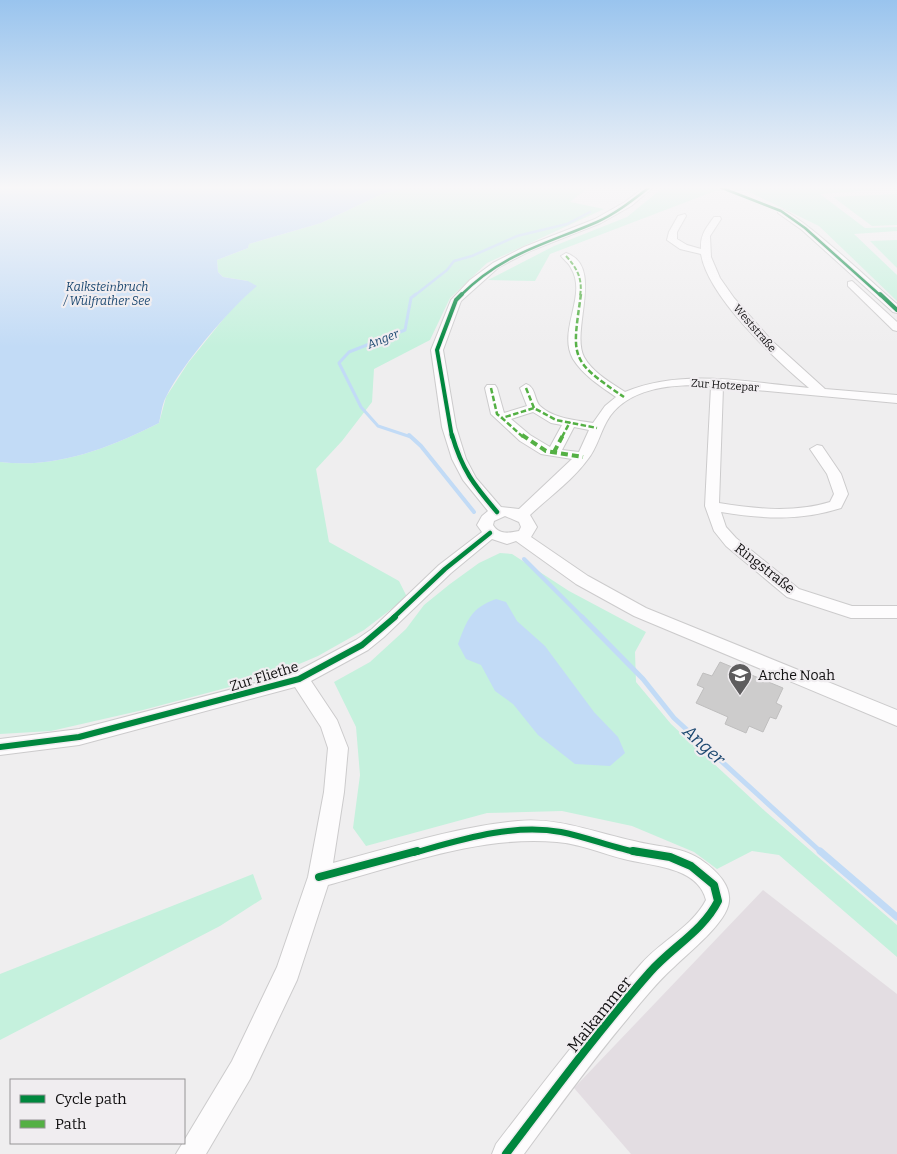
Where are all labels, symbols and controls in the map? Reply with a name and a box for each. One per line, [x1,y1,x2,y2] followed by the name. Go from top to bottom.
[63,280,150,308] water label: Kalksteinbruch / Wülfrather See
[731,302,779,355] street label: Weststraße
[364,326,402,352] water label: Anger
[691,377,759,394] street label: Zur Hotzepar
[731,540,798,597] street label: Ringstraße
[228,658,301,695] street label: Zur Fliethe
[727,662,753,696] school or university icon: Arche Noah
[758,667,835,684] place label: Arche Noah
[678,720,730,770] water label: Anger
[563,973,635,1056] street label: Maikammer
[10,1079,185,1144] legend
[55,1090,127,1108] text: Cycle path
[55,1115,87,1133] text: Path

